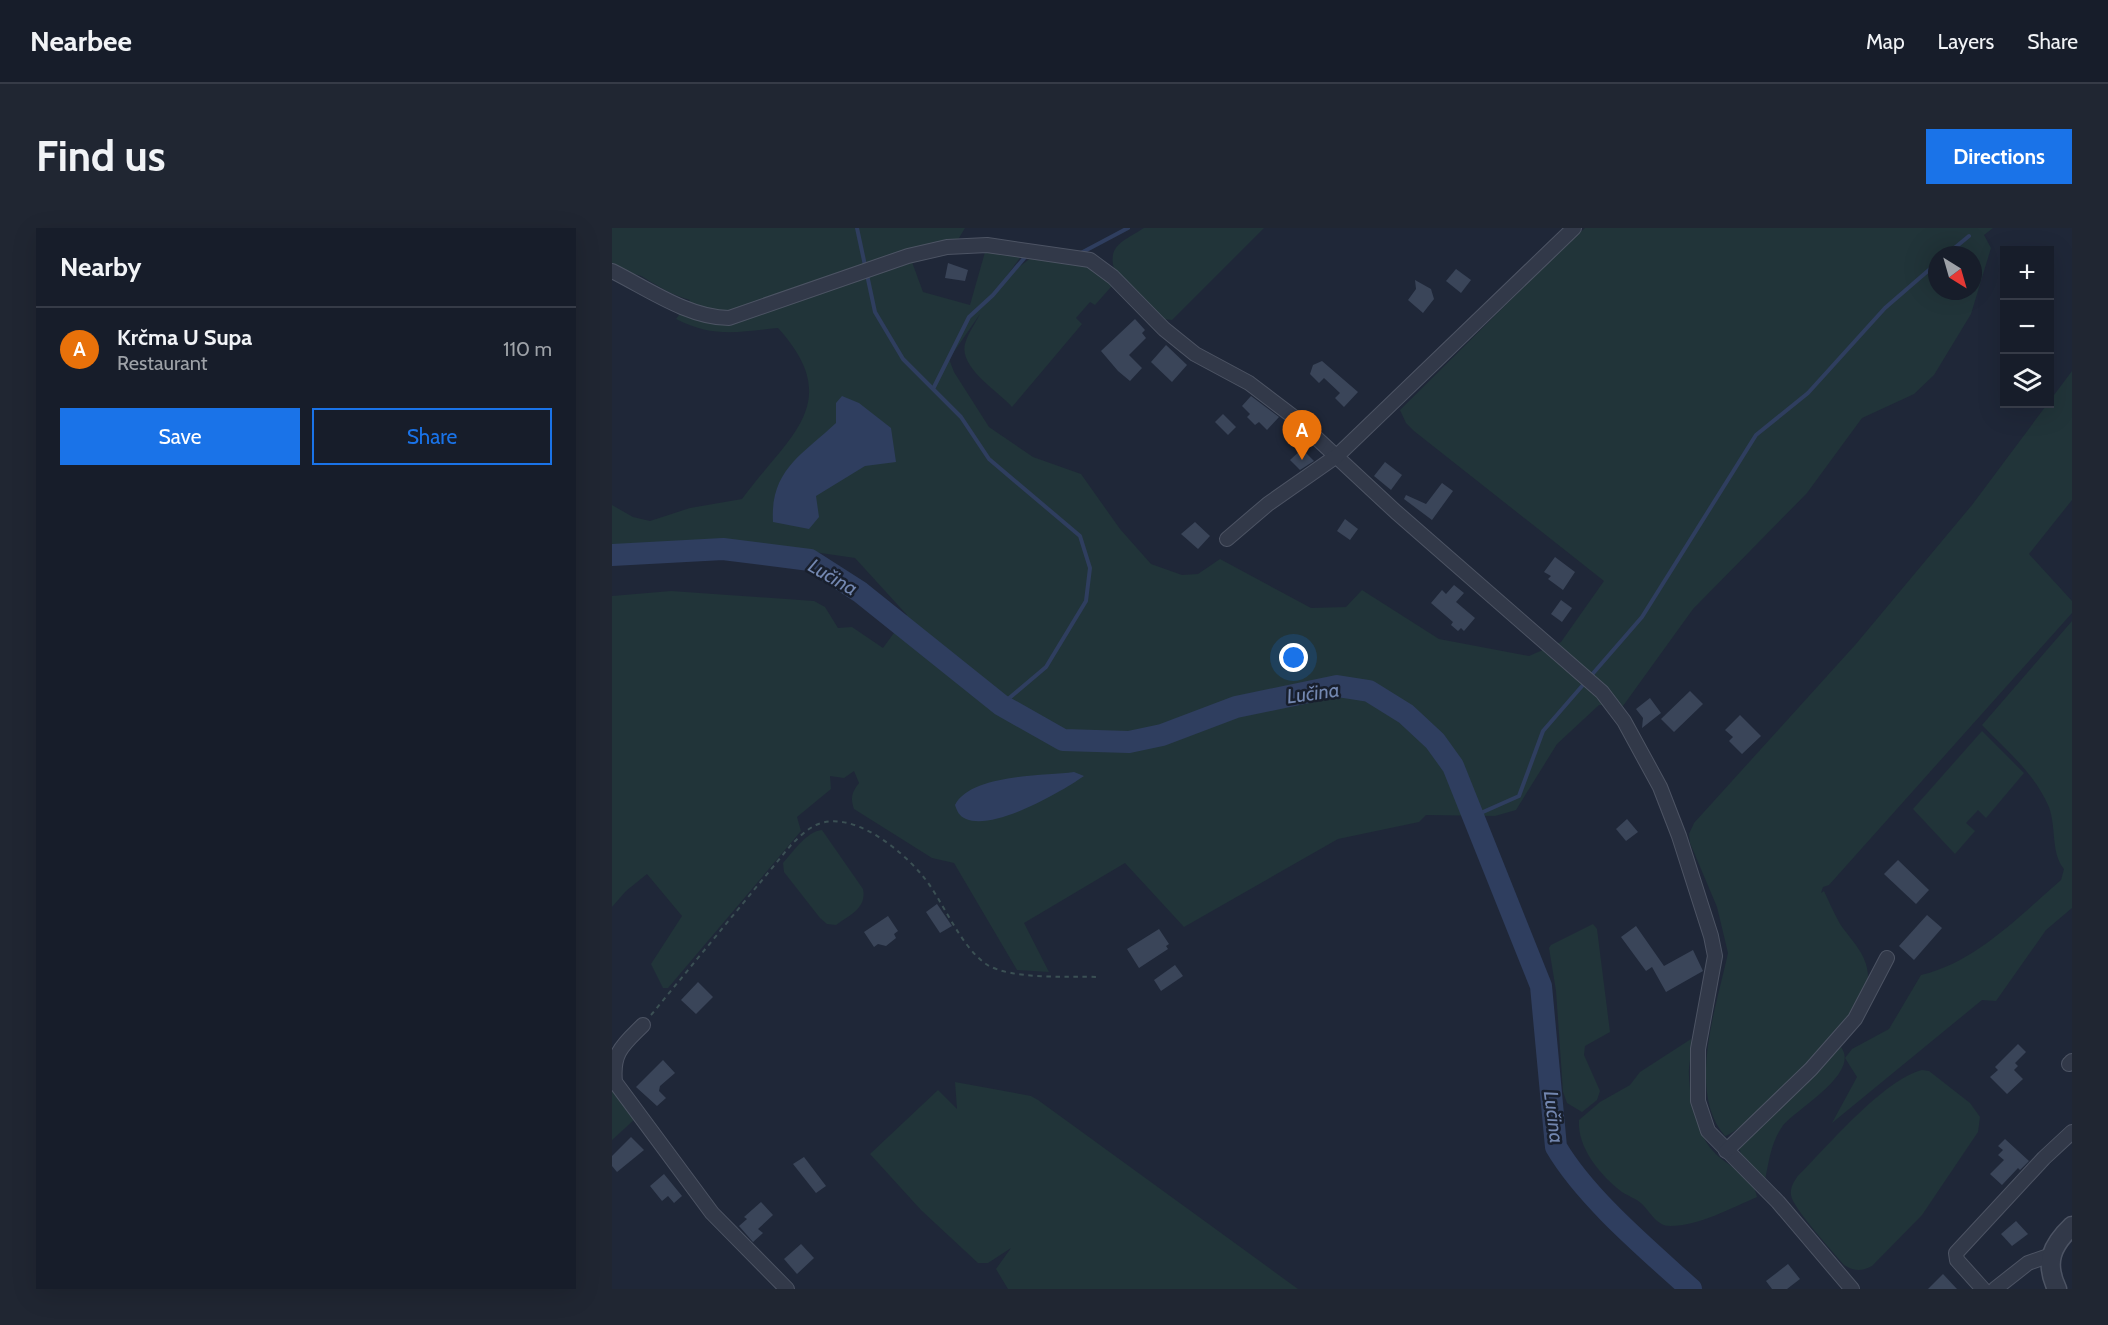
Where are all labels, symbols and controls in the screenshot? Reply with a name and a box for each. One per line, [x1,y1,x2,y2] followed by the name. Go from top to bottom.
[30,24,132,58] text: Nearbee
[1866,29,1905,54] text: Map
[1938,29,1994,54] text: Layers
[2027,29,2078,54] text: Share
[1926,129,2072,184] button: Directions
[36,130,165,182] text: Find us
[1928,246,1982,300] north arrow
[2000,246,2054,408] map controls
[2000,246,2054,300] button: +
[60,251,141,283] text: Nearby
[2000,300,2054,354] button: −
[117,324,252,351] text: Krčma U Supa
[73,337,86,361] text: A
[503,337,552,361] text: 110 m
[117,351,208,375] text: Restaurant
[2000,354,2054,408] button: layers
[60,408,300,465] button: Save
[312,408,552,465] button: Share
[1282,410,1322,460] pin: A
[804,553,862,601] water label: Lučina
[1279,643,1308,672] your location
[1285,677,1341,709] water label: Lučina
[1539,1089,1569,1145] water label: Lučina

